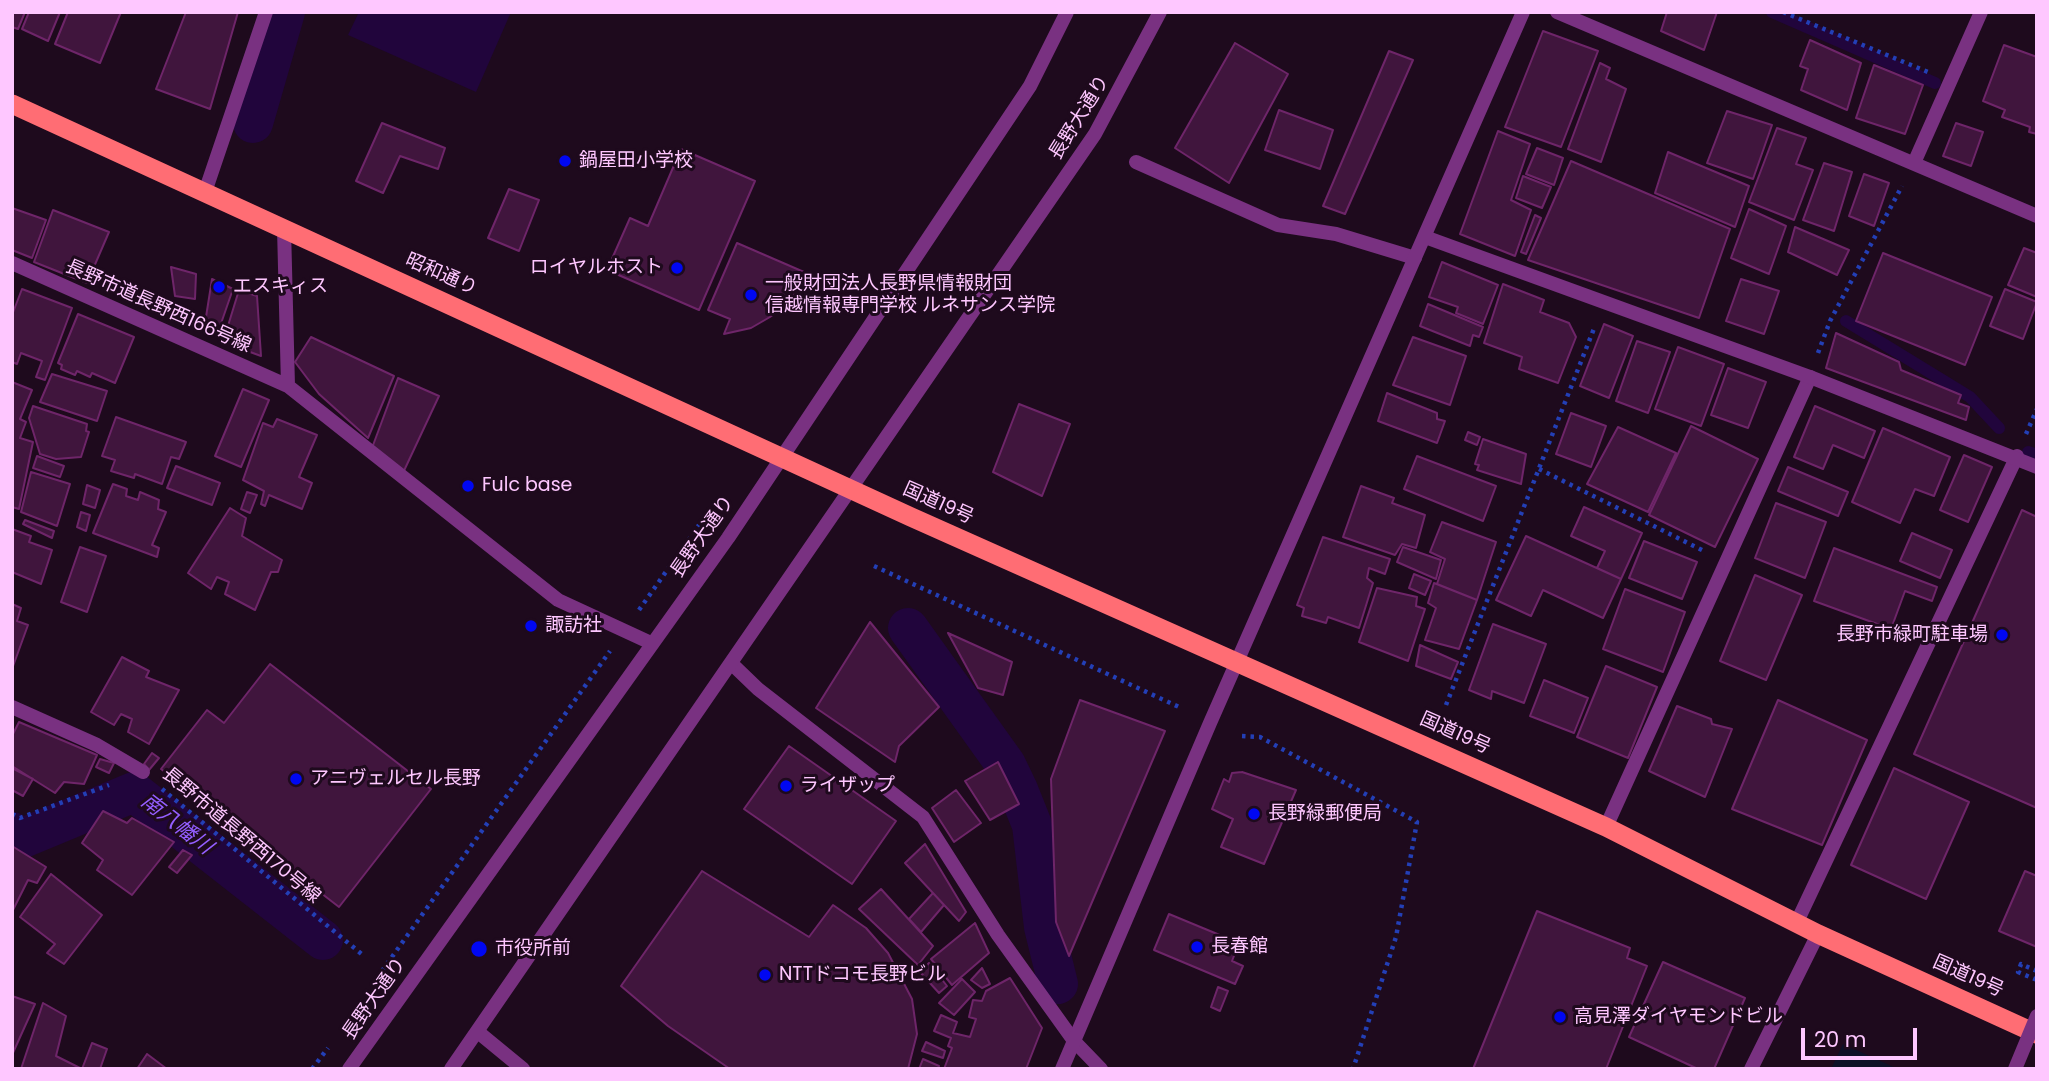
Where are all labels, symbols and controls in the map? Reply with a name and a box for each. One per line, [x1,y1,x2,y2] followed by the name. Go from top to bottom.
[1045,72,1115,164] street label: 長野大通り
[579,150,693,172] place label: 鍋屋田小学校
[557,153,573,169] marker: 鍋屋田小学校
[402,249,480,301] street label: 昭和通り
[61,256,255,358] street label: 長野市道長野西166号線
[530,257,663,279] place label: ロイヤルホスト
[669,260,685,276] marker: ロイヤルホスト
[765,273,1055,317] place label: 一般財団法人長野県情報財団 信越情報専門学校 ルネサンス学院
[233,276,328,298] place label: エスキィス
[211,279,227,295] marker: エスキィス
[743,287,759,303] marker: 一般財団法人長野県情報財団 信越情報専門学校 ルネサンス学院
[482,475,572,497] place label: Fulc base
[460,478,476,494] marker: Fulc base
[899,478,977,530] street label: 国道19号
[666,492,740,582] street label: 長野大通り
[545,615,602,637] place label: 諏訪社
[523,618,539,634] marker: 諏訪社
[1836,624,1988,646] place label: 長野市緑町駐車場
[1994,627,2010,643] marker: 長野市緑町駐車場
[1416,708,1494,760] street label: 国道19号
[157,763,325,909] street label: 長野市道長野西170号線
[310,768,481,790] place label: アニヴェルセル長野
[288,771,304,787] marker: アニヴェルセル長野
[800,775,895,797] place label: ライザップ
[778,778,794,794] marker: ライザップ
[135,789,217,861] water label: 南八幡川
[1268,803,1382,825] place label: 長野緑郵便局
[1246,806,1262,822] marker: 長野緑郵便局
[1211,936,1268,958] place label: 長春館
[495,938,571,960] place label: 市役所前
[469,939,489,959] marker: 市役所前
[1189,939,1205,955] marker: 長春館
[1929,951,2007,1003] street label: 国道19号
[338,954,412,1044] street label: 長野大通り
[779,964,946,986] place label: NTTドコモ長野ビル
[757,967,773,983] marker: NTTドコモ長野ビル
[1574,1006,1783,1028] place label: 高見澤ダイヤモンドビル
[1552,1009,1568,1025] marker: 高見澤ダイヤモンドビル
[1804,1014,1920,1058] scale bar
[1814,1025,1867,1054] text: 20 m

